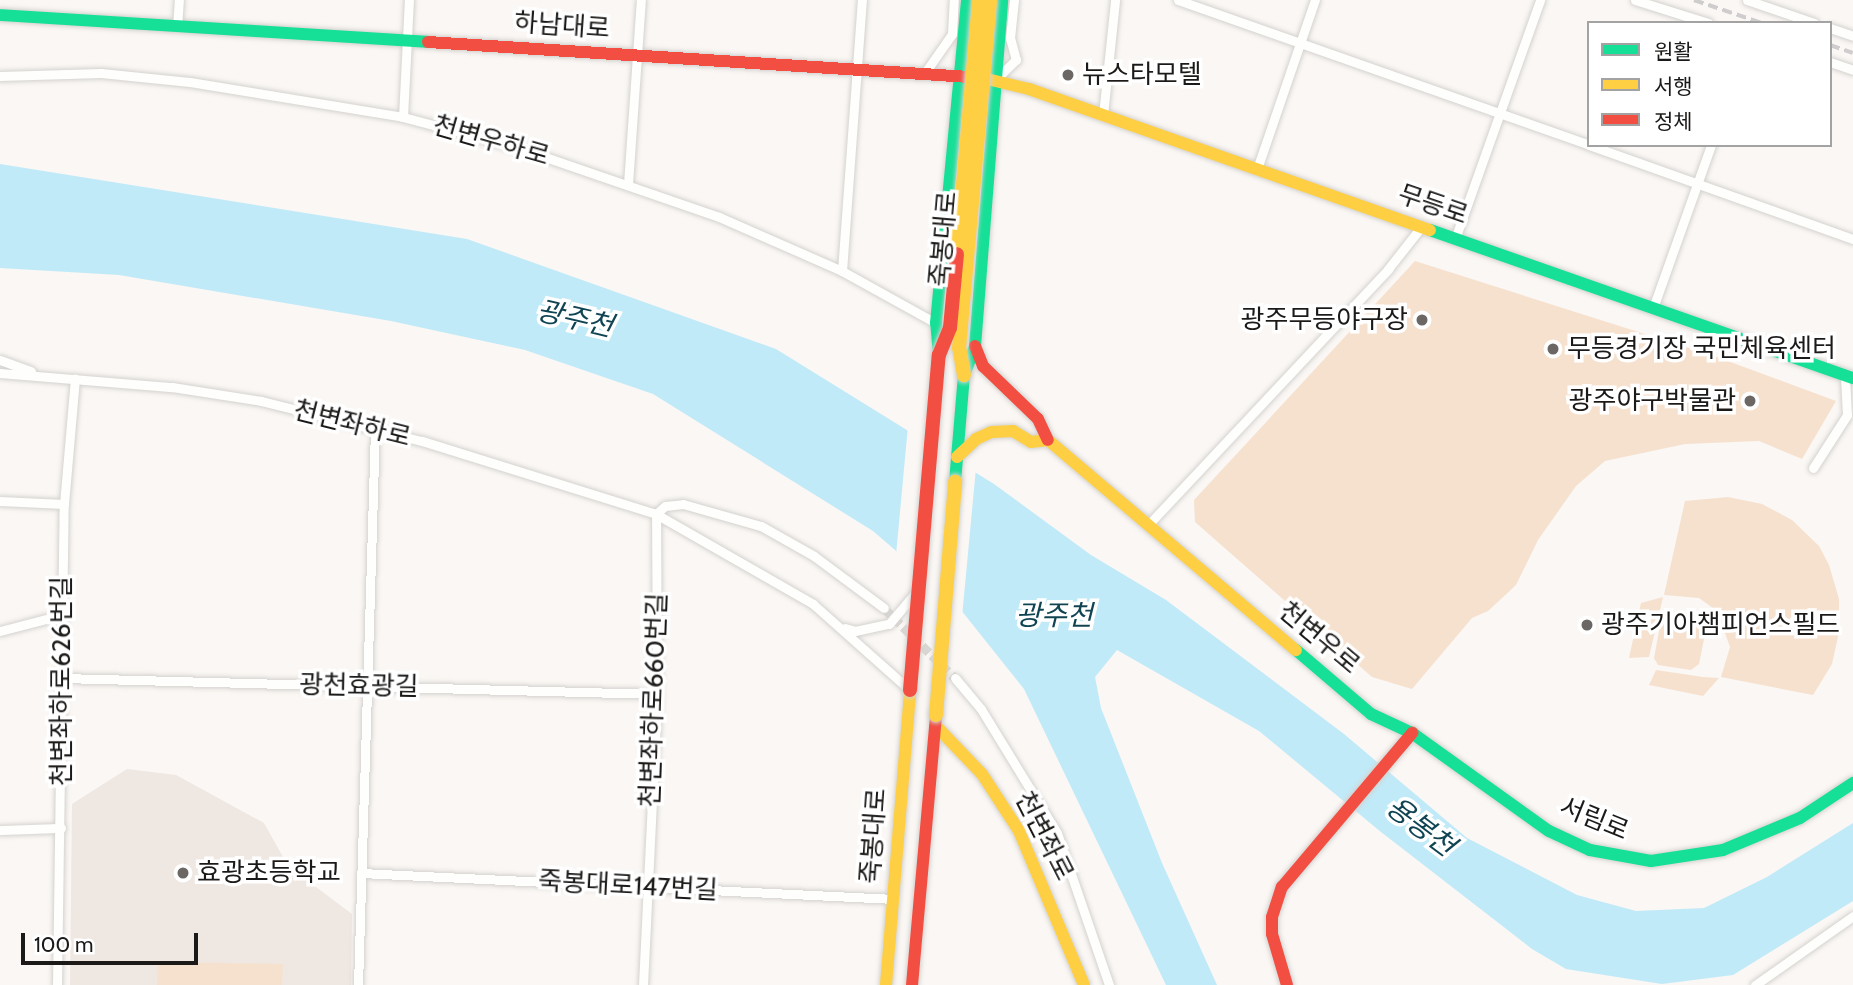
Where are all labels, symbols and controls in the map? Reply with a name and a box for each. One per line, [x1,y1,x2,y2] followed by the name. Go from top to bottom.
[513,7,611,45] street label: 하남대로
[1587,21,1832,147] legend
[1654,39,1693,64] text: 원활
[1082,59,1202,91] place label: 뉴스타모텔
[1060,67,1076,83] marker: 뉴스타모텔
[1654,74,1693,99] text: 서행
[1654,109,1693,134] text: 정체
[429,110,553,172] street label: 천변우하로
[1394,179,1472,231] street label: 무등로
[924,190,964,288] street label: 죽봉대로
[534,293,616,343] water label: 광주천
[1241,304,1408,336] place label: 광주무등야구장
[1414,312,1430,328] marker: 광주무등야구장
[1567,333,1836,365] place label: 무등경기장 국민체육센터
[1545,341,1561,357] marker: 무등경기장 국민체육센터
[1569,385,1736,417] place label: 광주야구박물관
[1742,393,1758,409] marker: 광주야구박물관
[290,394,414,454] street label: 천변좌하로
[46,576,78,786] street label: 천변좌하로626번길
[635,592,673,808] street label: 천변좌하로660번길
[1272,595,1366,681] street label: 천변우로
[1015,598,1093,632] water label: 광주천
[1601,609,1840,641] place label: 광주기아챔피언스필드
[1579,617,1595,633] marker: 광주기아챔피언스필드
[299,669,419,703] street label: 광천효광길
[1008,786,1080,886] street label: 천변좌로
[855,787,893,885] street label: 죽봉대로
[1380,789,1462,863] water label: 용봉천
[1555,791,1633,847] street label: 서림로
[197,857,341,889] place label: 효광초등학교
[175,865,191,881] marker: 효광초등학교
[537,866,719,906] street label: 죽봉대로147번길
[24,918,201,962] scale bar
[34,932,93,957] text: 100 m

